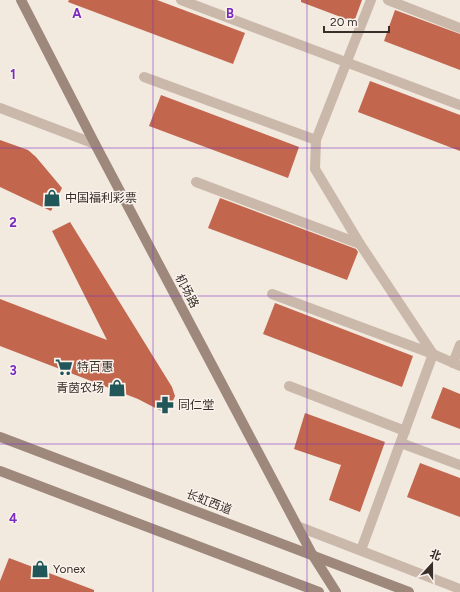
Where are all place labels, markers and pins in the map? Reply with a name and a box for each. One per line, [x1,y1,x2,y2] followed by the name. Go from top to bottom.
[42,188,62,208] shop icon: 中国福利彩票
[65,191,137,205] place label: 中国福利彩票
[54,357,74,377] supermarket icon: 特百惠
[77,360,113,374] place label: 特百惠
[107,378,127,398] shop icon: 青茵农场
[56,381,104,395] place label: 青茵农场
[155,395,175,415] pharmacy icon: 同仁堂
[178,398,214,412] place label: 同仁堂
[30,559,50,579] shop icon: Yonex
[53,562,86,576] place label: Yonex

